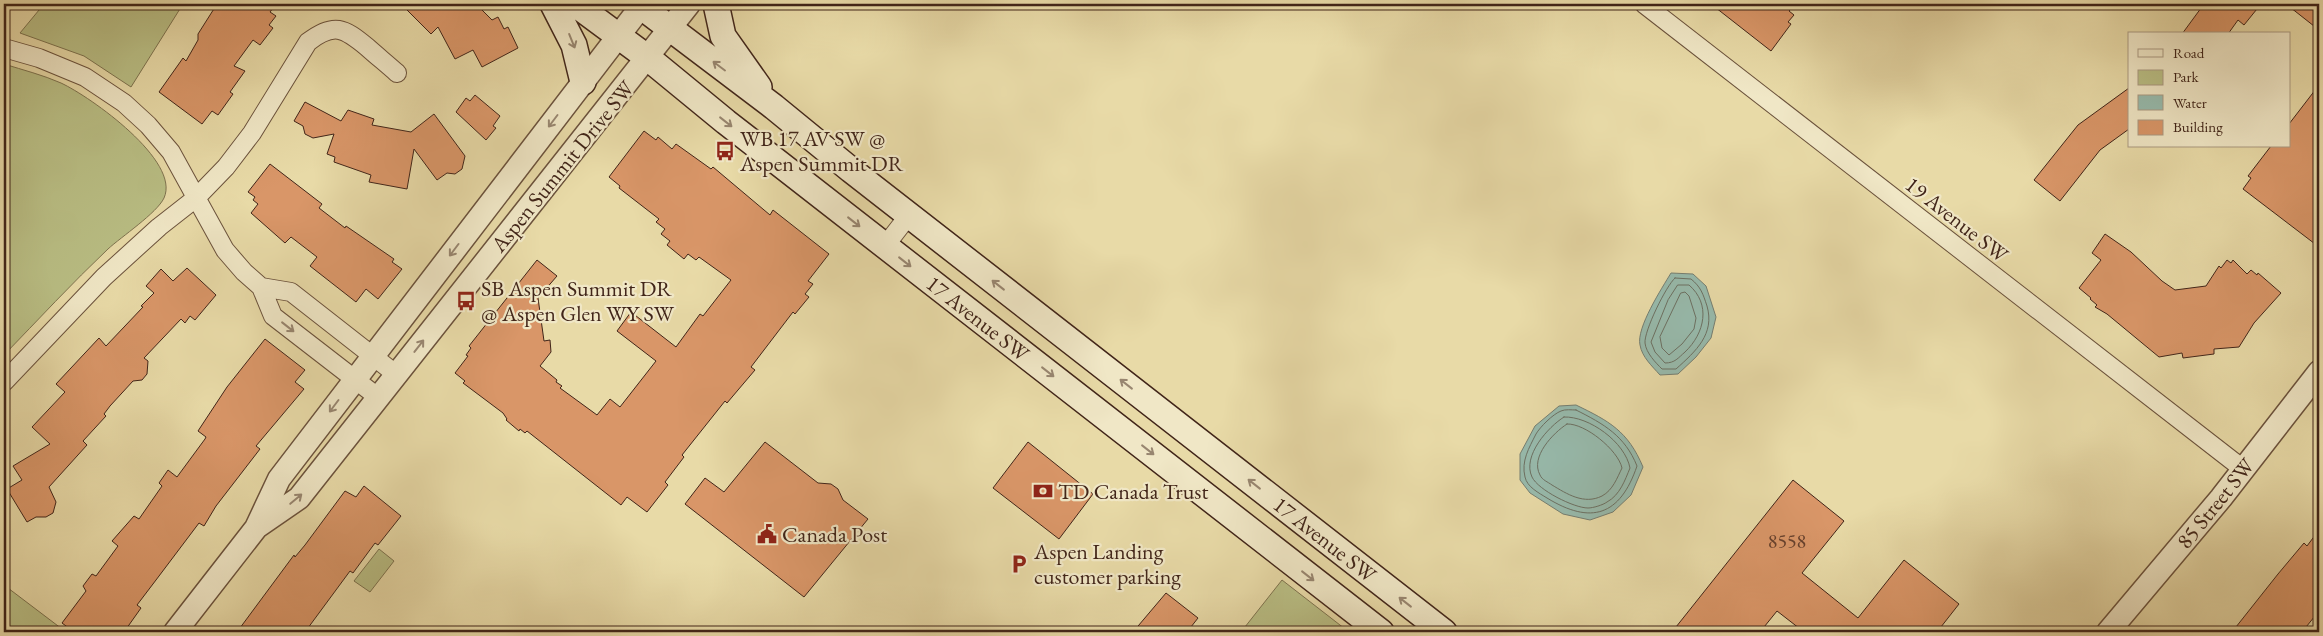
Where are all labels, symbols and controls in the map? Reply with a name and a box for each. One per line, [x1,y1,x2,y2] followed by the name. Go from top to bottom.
[2128,32,2290,148] legend
[568,33,577,49] one-way arrow
[2173,43,2205,62] text: Road
[713,60,726,71] one-way arrow
[2173,67,2200,86] text: Park
[484,74,641,259] street label: Aspen Summit Drive SW
[2173,93,2207,112] text: Water
[548,114,559,127] one-way arrow
[720,116,733,127] one-way arrow
[2173,117,2223,136] text: Building
[739,124,904,178] place label: WB 17 AV SW @ Aspen Summit DR
[714,140,736,162] bus stop icon: WB 17 AV SW @ Aspen Summit DR
[1899,170,2015,269] street label: 19 Avenue SW
[848,216,861,227] one-way arrow
[449,243,460,256] one-way arrow
[899,256,912,267] one-way arrow
[920,269,1036,368] street label: 17 Avenue SW
[481,274,675,328] place label: SB Aspen Summit DR @ Aspen Glen WY SW
[992,279,1005,290] one-way arrow
[455,290,477,312] bus stop icon: SB Aspen Summit DR @ Aspen Glen WY SW
[281,321,294,332] one-way arrow
[414,339,425,352] one-way arrow
[1041,367,1054,378] one-way arrow
[1120,379,1133,390] one-way arrow
[329,399,339,413] one-way arrow
[1141,445,1154,456] one-way arrow
[2170,451,2261,555] street label: 85 Street SW
[1058,477,1208,506] place label: TD Canada Trust
[1248,479,1261,490] one-way arrow
[1032,480,1054,502] bank icon: TD Canada Trust
[1267,490,1383,589] street label: 17 Avenue SW
[289,494,302,505] one-way arrow
[782,520,887,549] place label: Canada Post
[756,523,778,545] public building icon: Canada Post
[1768,528,1806,554] house number: 8558
[1033,537,1181,591] place label: Aspen Landing customer parking
[1008,553,1030,575] parking icon: Aspen Landing customer parking
[1301,570,1314,581] one-way arrow
[1399,597,1412,608] one-way arrow

